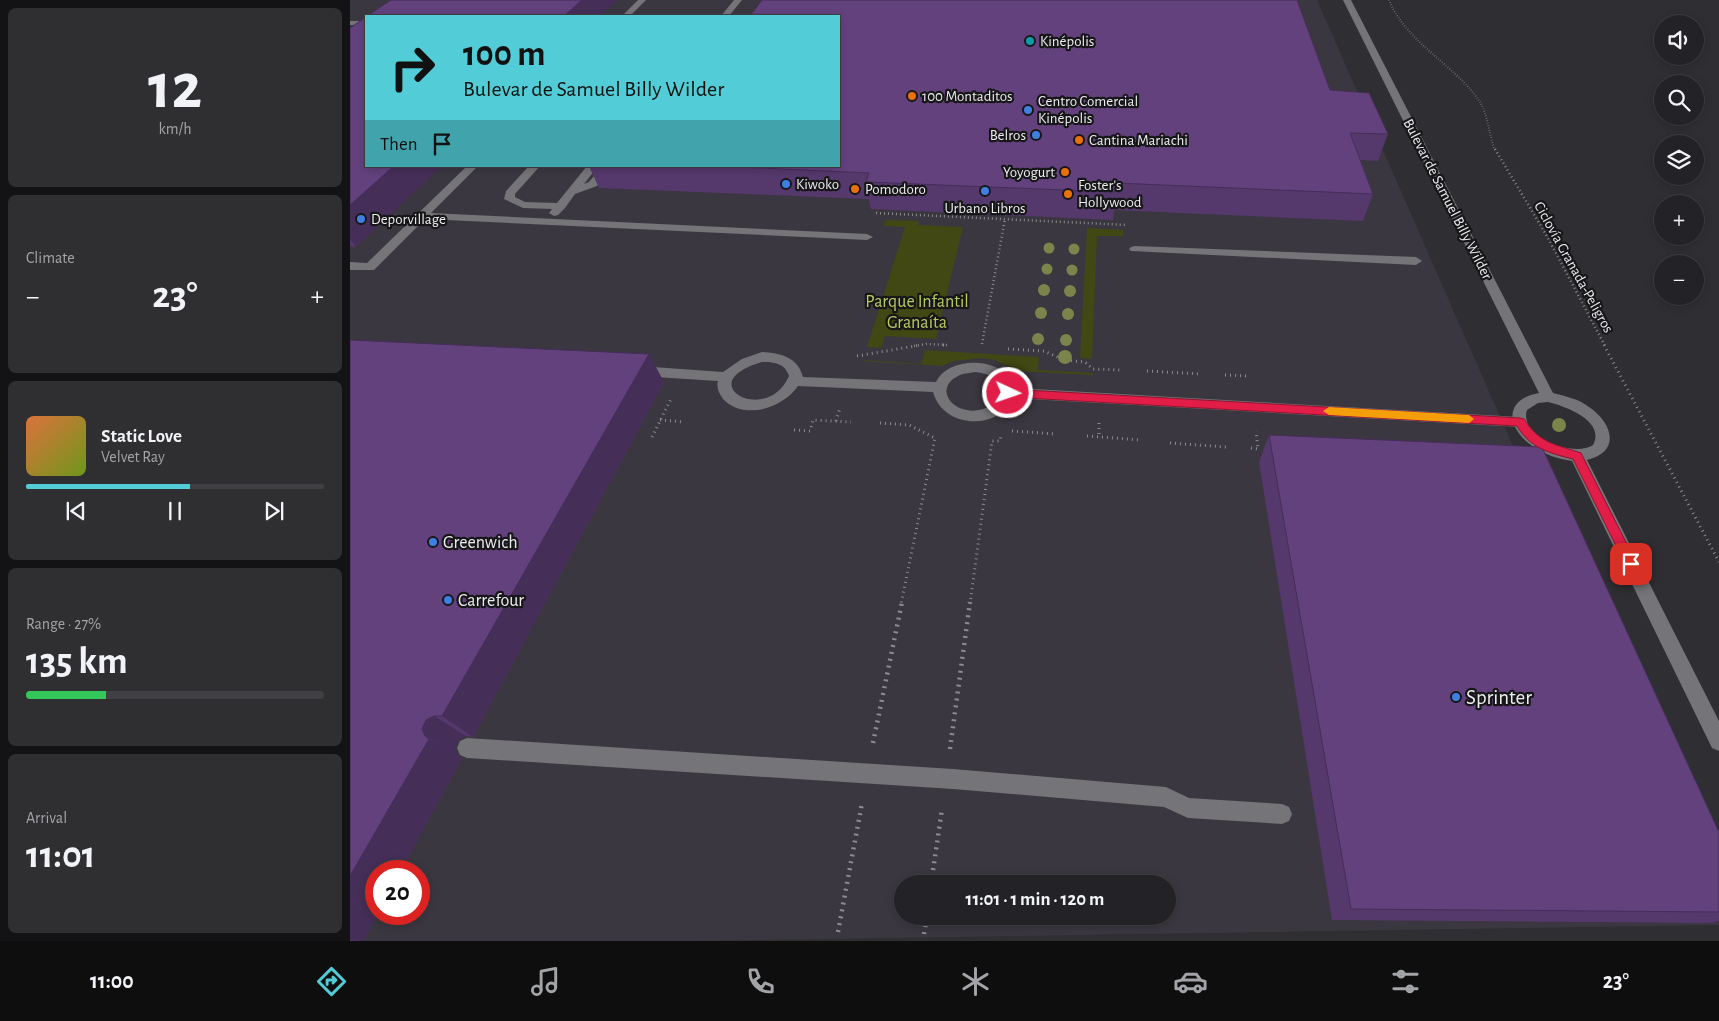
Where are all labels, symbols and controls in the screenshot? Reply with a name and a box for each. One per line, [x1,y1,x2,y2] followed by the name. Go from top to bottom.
[1654,15,1704,305] map controls
[1654,15,1704,65] button: sound
[1040,34,1094,49] place label: Kinépolis
[380,35,445,100] icon: right
[1024,35,1036,47] marker: Kinépolis
[463,37,546,72] text: 100 m
[148,55,202,120] text: 12
[1654,75,1704,125] button: search
[463,78,724,100] text: Bulevar de Samuel Billy Wilder
[922,89,1013,104] place label: 100 Montaditos
[906,90,918,102] marker: 100 Montaditos
[1038,94,1138,126] place label: Centro Comercial Kinépolis
[1022,104,1034,116] marker: Centro Comercial Kinépolis
[1400,116,1495,282] street label: Bulevar de Samuel Billy Wilder
[158,121,192,137] text: km/h
[990,128,1026,143] place label: Belros
[1030,129,1042,141] marker: Belros
[428,130,456,158] icon: arrive
[1089,133,1188,148] place label: Cantina Mariachi
[1073,134,1085,146] marker: Cantina Mariachi
[380,135,418,154] text: Then
[1654,135,1704,185] button: layers
[1003,165,1055,180] place label: Yoyogurt
[1059,166,1071,178] marker: Yoyogurt
[796,177,839,192] place label: Kiwoko
[780,178,792,190] marker: Kiwoko
[1078,178,1142,210] place label: Foster's Hollywood
[865,182,926,197] place label: Pomodoro
[849,183,861,195] marker: Pomodoro
[979,185,991,197] marker: Urbano Libros
[1062,188,1074,200] marker: Foster's Hollywood
[1654,195,1704,245] button: +
[1531,199,1616,335] street label: Ciclovía Granada-Peligros
[944,201,1026,216] place label: Urbano Libros
[371,212,446,227] place label: Deporvillage
[355,213,367,225] marker: Deporvillage
[26,250,75,266] text: Climate
[1654,255,1704,305] button: −
[152,277,198,315] text: 23°
[26,283,39,311] text: −
[311,283,324,311] text: +
[865,293,969,332] park label: Parque Infantil Granaíta
[981,366,1033,418] position arrow
[101,427,182,446] text: Static Love
[101,449,165,465] text: Velvet Ray
[62,497,90,525] icon: previous
[161,497,189,525] icon: pause
[260,497,288,525] icon: next
[443,534,518,552] place label: Greenwich
[427,536,439,548] marker: Greenwich
[1610,543,1652,585] pin
[1617,550,1645,578] icon: arrive
[458,592,524,610] place label: Carrefour
[442,594,454,606] marker: Carrefour
[26,616,101,632] text: Range · 27%
[26,643,128,681] text: 135 km
[1466,687,1532,708] place label: Sprinter
[1450,691,1462,703] marker: Sprinter
[26,810,67,826] text: Arrival
[26,837,96,875] text: 11:01
[365,860,430,925] speed limit sign: 20
[966,890,1104,909] text: 11:01 · 1 min · 120 m
[314,964,349,999] icon: directions
[528,964,563,999] icon: music
[743,964,778,999] icon: phone
[958,964,993,999] icon: climate
[1173,964,1208,999] icon: car
[1388,964,1423,999] icon: filters
[90,970,134,992] text: 11:00
[1603,970,1629,992] text: 23°

